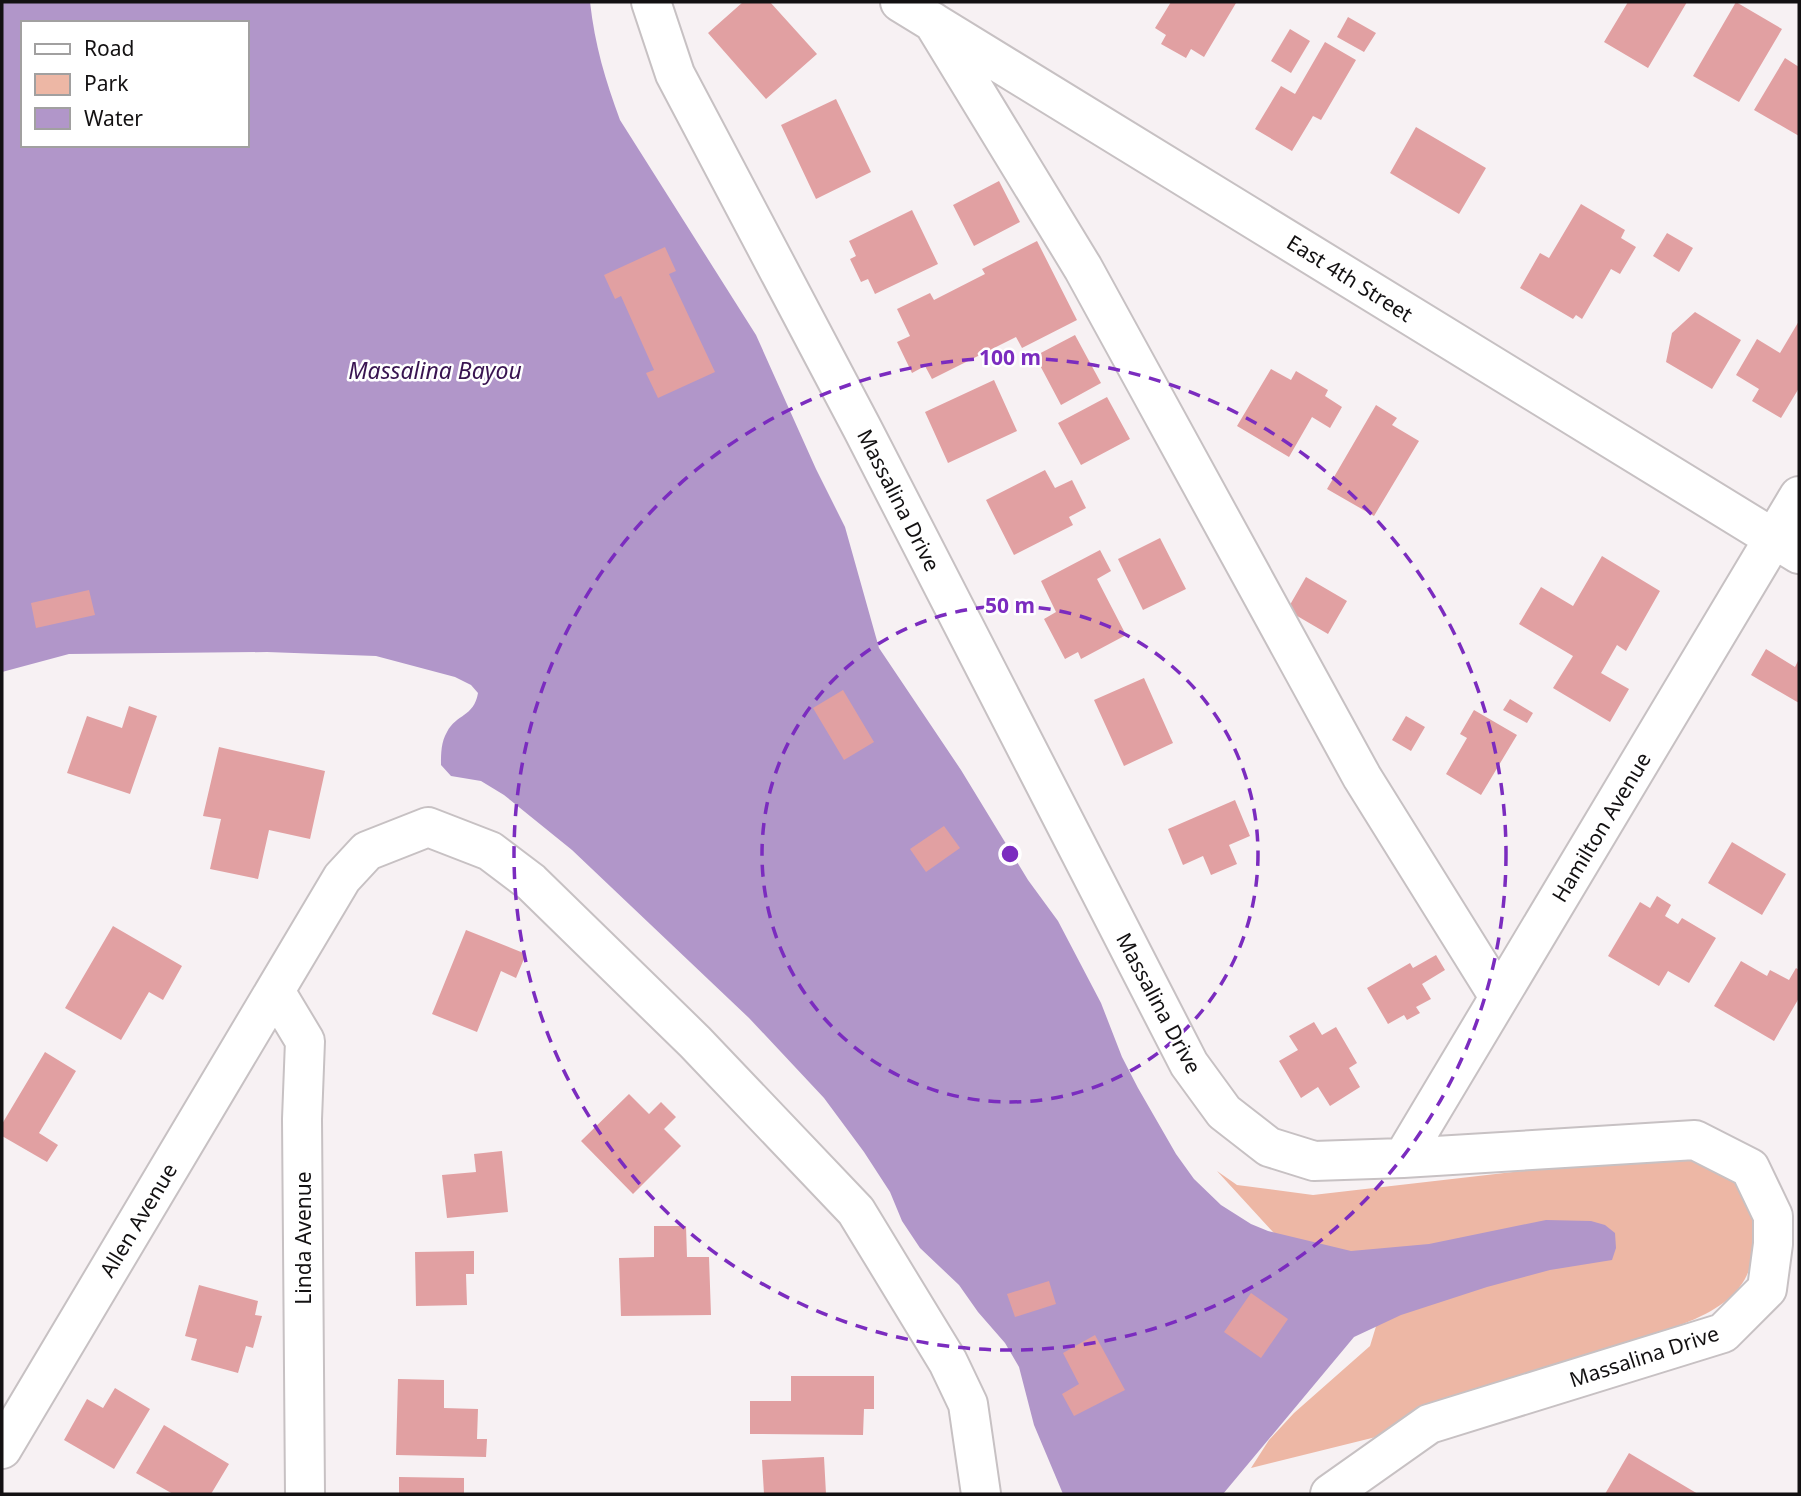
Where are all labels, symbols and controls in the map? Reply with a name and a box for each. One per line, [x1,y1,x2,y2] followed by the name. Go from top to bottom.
[21,21,248,147] legend
[84,34,134,62] text: Road
[84,69,129,97] text: Park
[84,104,143,132] text: Water
[1282,228,1418,328] street label: East 4th Street
[979,343,1041,371] text: 100 m
[348,354,522,386] water label: Massalina Bayou
[851,424,947,576] street label: Massalina Drive
[985,591,1035,619] text: 50 m
[1545,747,1657,907] street label: Hamilton Avenue
[998,842,1022,866] centre of rings
[1110,928,1208,1078] street label: Massalina Drive
[93,1158,183,1282] street label: Allen Avenue
[289,1171,317,1305] street label: Linda Avenue
[1566,1319,1722,1393] street label: Massalina Drive

